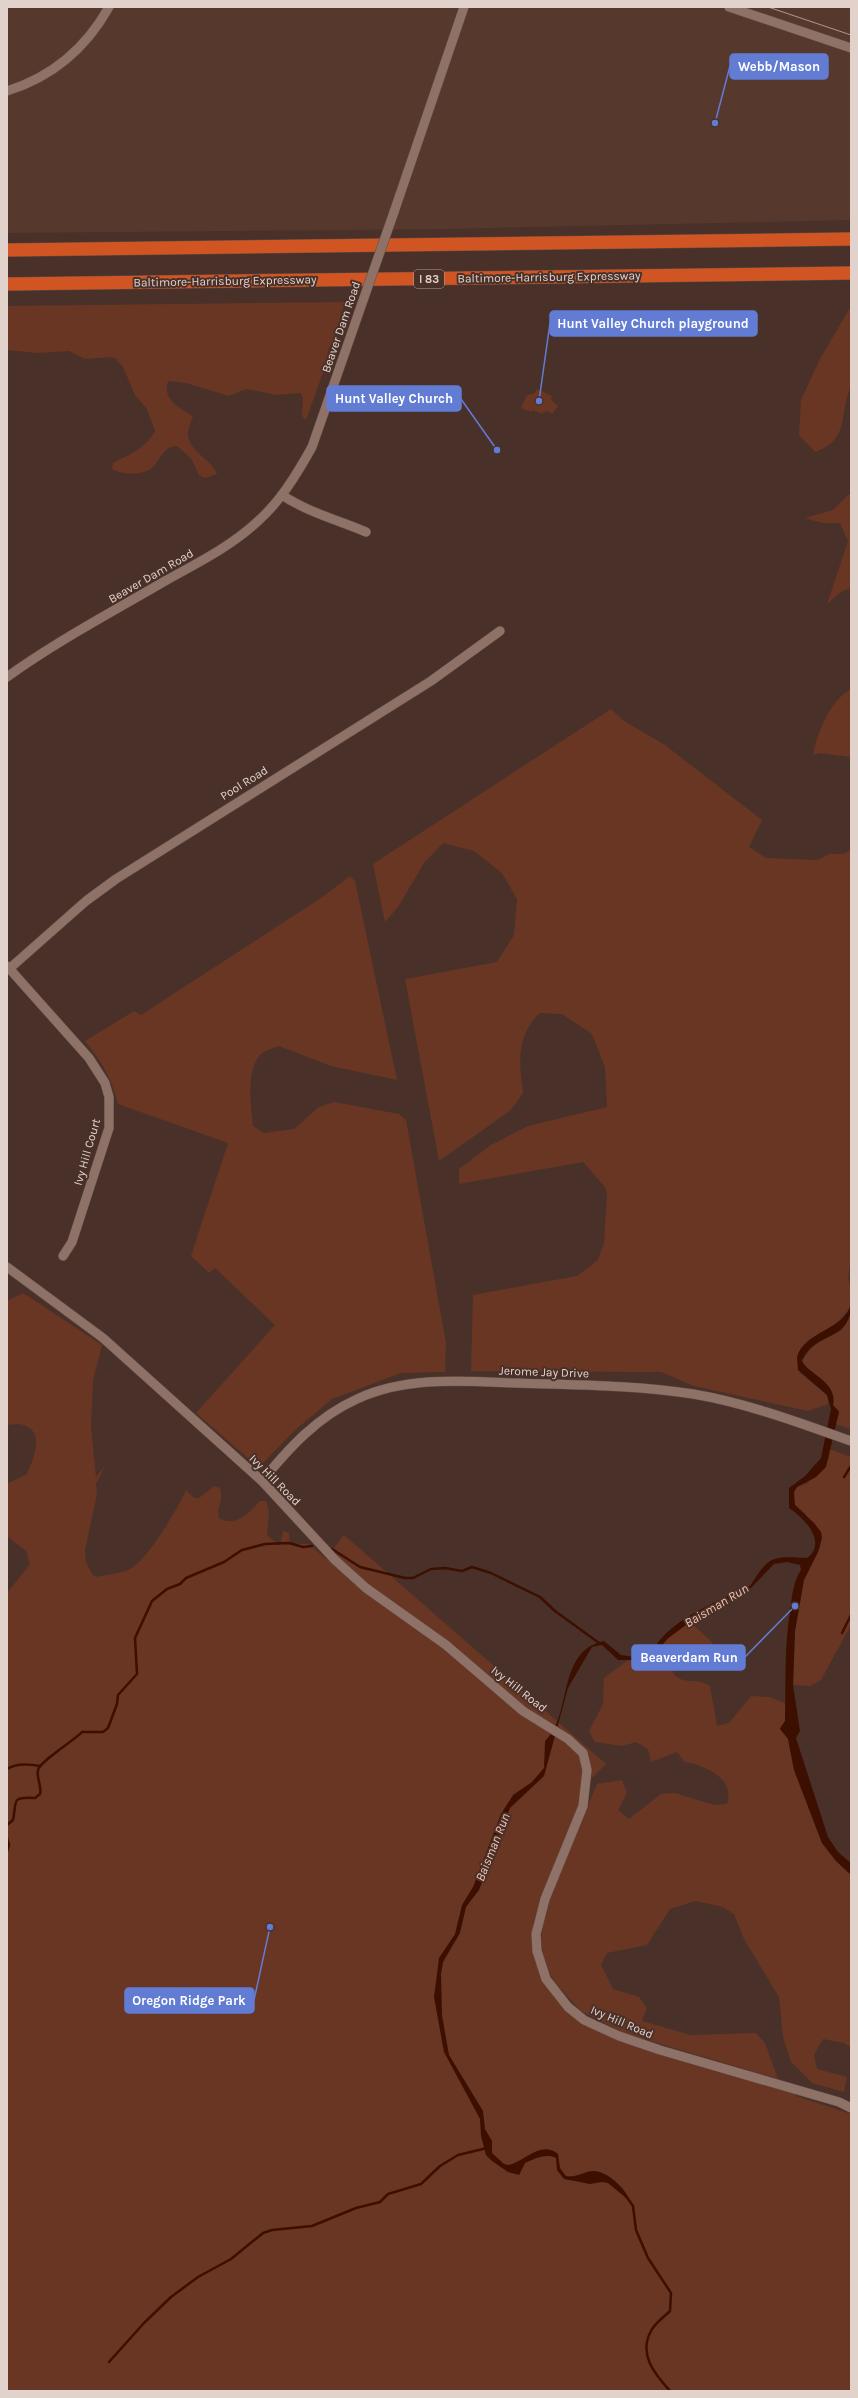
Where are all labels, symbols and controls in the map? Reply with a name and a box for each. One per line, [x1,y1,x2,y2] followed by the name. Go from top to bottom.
[730,54,828,79] callout: Webb/Mason
[738,59,820,74] text: Webb/Mason
[457,268,641,286] street label: Baltimore-Harrisburg Expressway
[414,270,444,288] road number: I 83
[133,272,317,290] street label: Baltimore-Harrisburg Expressway
[319,279,363,375] street label: Beaver Dam Road
[550,311,757,336] callout: Hunt Valley Church playground
[557,316,749,331] text: Hunt Valley Church playground
[327,386,461,411] callout: Hunt Valley Church
[335,391,453,406] text: Hunt Valley Church
[106,546,196,606] street label: Beaver Dam Road
[218,763,270,803] street label: Pool Road
[71,1116,103,1187] street label: Ivy Hill Court
[499,1363,589,1381] street label: Jerome Jay Drive
[246,1451,304,1509] street label: Ivy Hill Road
[681,1580,751,1630] water label: Baisman Run
[632,1645,745,1670] callout: Beaverdam Run
[640,1650,738,1665] text: Beaverdam Run
[488,1663,550,1715] street label: Ivy Hill Road
[472,1811,513,1883] water label: Baisman Run
[125,1988,254,2013] callout: Oregon Ridge Park
[132,1993,246,2008] text: Oregon Ridge Park
[589,2003,655,2041] street label: Ivy Hill Road

